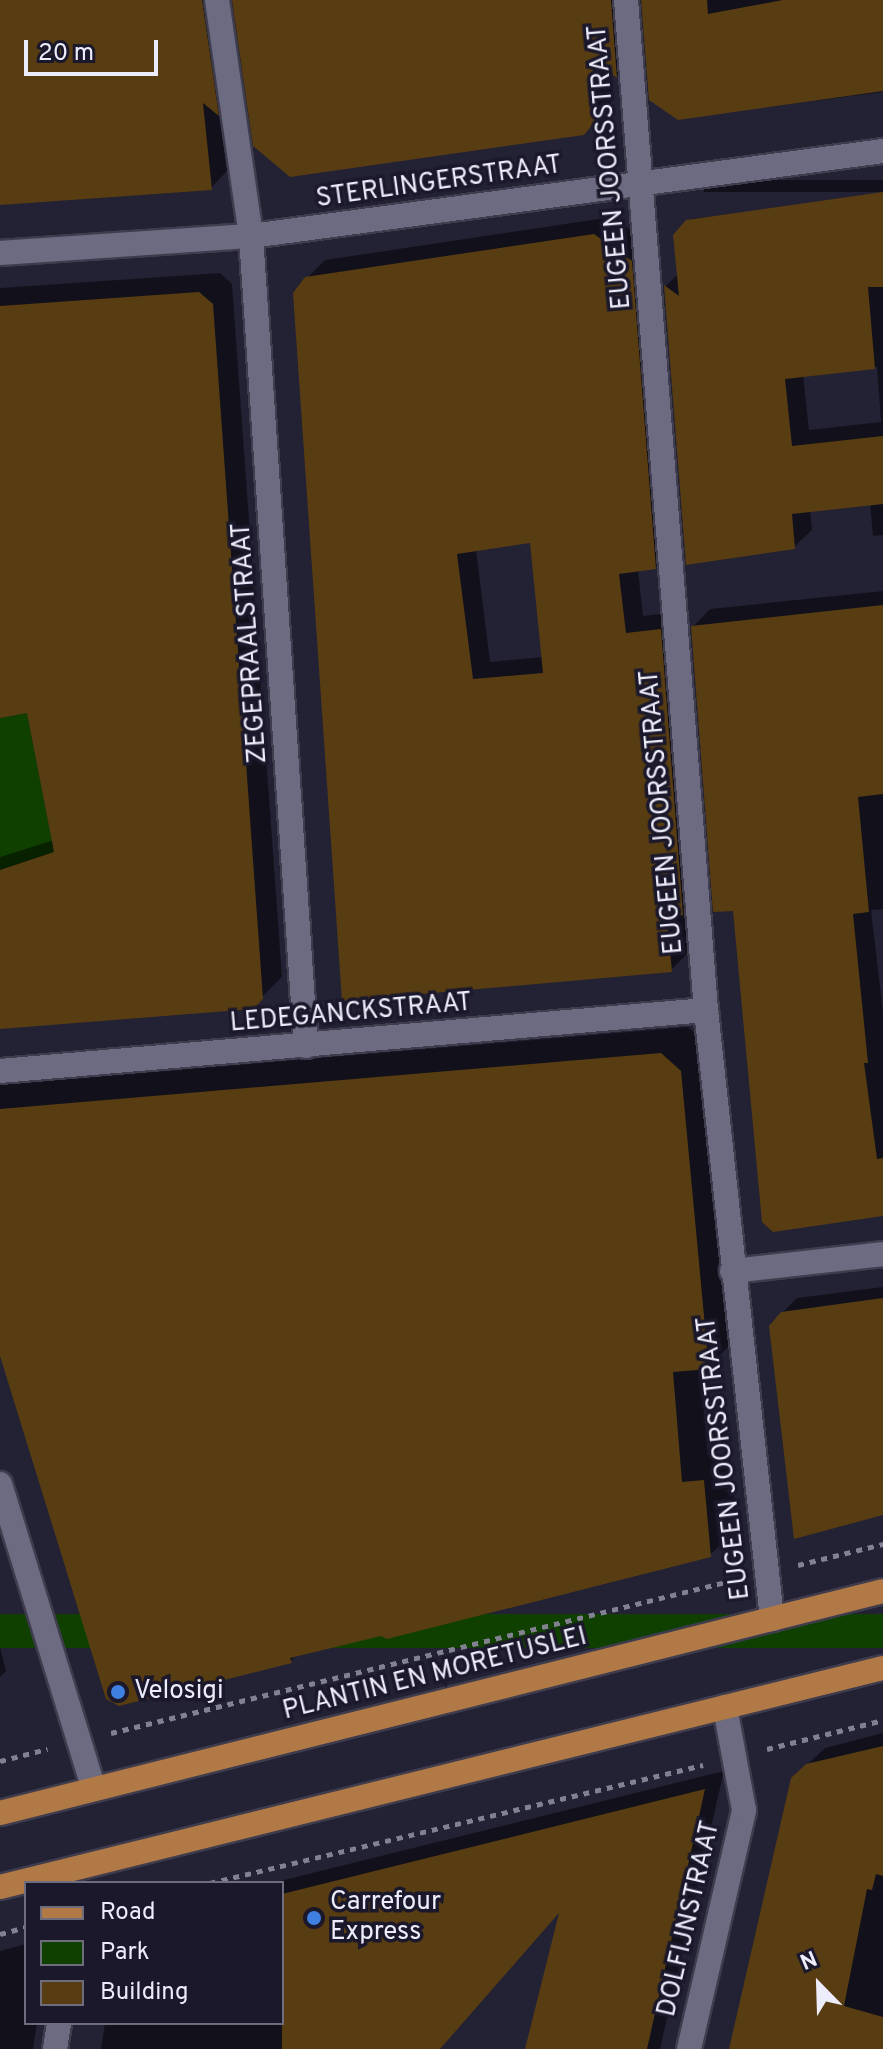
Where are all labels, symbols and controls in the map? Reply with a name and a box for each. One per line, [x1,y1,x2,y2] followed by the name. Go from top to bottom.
[583,23,639,311] street label: EUGEEN JOORSSTRAAT
[28,24,162,74] scale bar
[38,39,94,69] text: 20 m
[314,150,564,216] street label: STERLINGERSTRAAT
[227,521,275,765] street label: ZEGEPRAALSTRAAT
[635,668,691,956] street label: EUGEEN JOORSSTRAAT
[229,988,473,1040] street label: LEDEGANCKSTRAAT
[692,1314,758,1602] street label: EUGEEN JOORSSTRAAT
[280,1622,590,1728] street label: PLANTIN EN MORETUSLEI
[134,1676,224,1708] place label: Velosigi
[109,1683,127,1701] marker: Velosigi
[652,1818,728,2020] street label: DOLFIJNSTRAAT
[24,1881,284,2025] legend
[330,1887,441,1948] place label: Carrefour Express
[100,1898,156,1928] text: Road
[305,1909,323,1927] marker: Carrefour Express
[100,1938,150,1968] text: Park
[779,1945,859,2025] north arrow
[797,1947,822,1978] text: N
[100,1978,189,2008] text: Building

